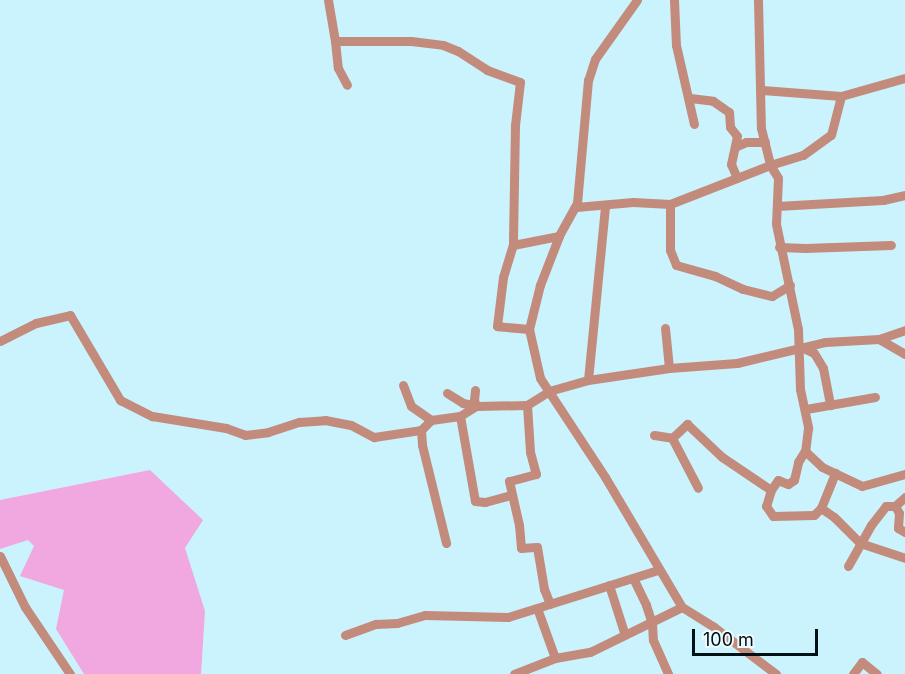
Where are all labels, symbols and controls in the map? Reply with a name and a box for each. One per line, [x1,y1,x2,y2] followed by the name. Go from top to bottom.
[695,617,821,655] scale bar
[703,629,754,650] text: 100 m

